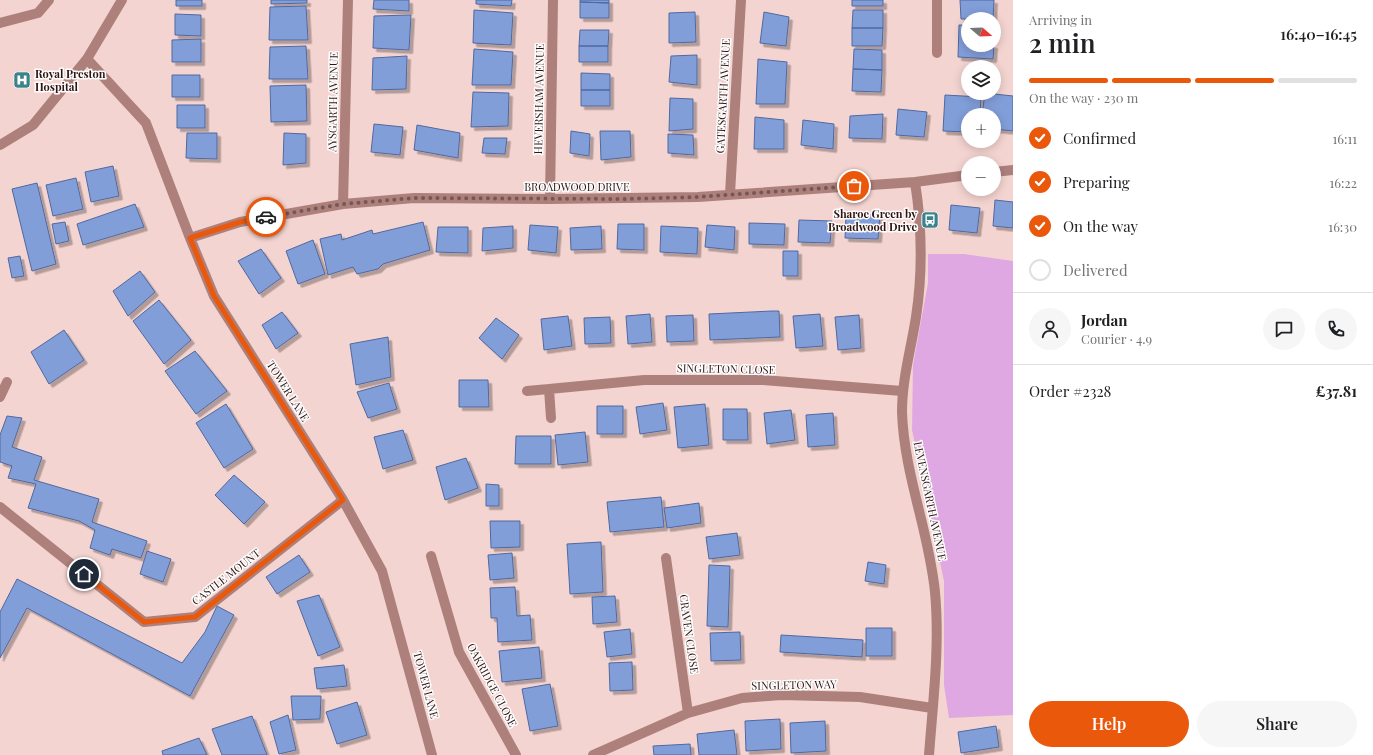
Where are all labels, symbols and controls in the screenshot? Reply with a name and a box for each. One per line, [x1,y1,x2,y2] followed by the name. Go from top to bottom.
[1029,11,1092,28] text: Arriving in
[961,12,1001,52] north arrow
[961,12,1001,196] map controls
[1280,24,1357,44] text: 16:40–16:45
[1029,25,1095,60] text: 2 min
[712,38,733,154] street label: GATESGARTH AVENUE
[530,43,547,154] street label: HEVERSHAM AVENUE
[324,52,341,153] street label: AYSGARTH AVENUE
[961,60,1001,100] button: layers
[35,66,106,94] place label: Royal Preston Hospital
[12,70,32,90] hospital icon: Royal Preston Hospital
[1029,89,1138,106] text: On the way · 230 m
[961,108,1001,148] button: +
[1029,127,1051,149] icon: check
[1063,128,1136,148] text: Confirmed
[1332,130,1357,147] text: 16:11
[961,156,1001,196] button: −
[837,169,871,203] pin
[1029,171,1051,193] icon: check
[1063,172,1130,192] text: Preparing
[1330,174,1357,191] text: 16:22
[843,175,865,197] icon: bag
[524,179,630,194] street label: BROADWOOD DRIVE
[246,197,286,237] courier
[255,206,277,228] icon: car
[828,206,917,234] place label: Sharoe Green by Broadwood Drive
[920,210,940,230] bus stop icon: Sharoe Green by Broadwood Drive
[1029,215,1051,237] icon: check
[1063,216,1138,236] text: On the way
[1328,218,1357,235] text: 16:30
[1063,260,1128,280] text: Delivered
[1029,308,1071,350] button: person
[1263,308,1305,350] button: chat
[1315,308,1357,350] button: phone
[1081,310,1127,330] text: Jordan
[1081,330,1152,347] text: Courier · 4.9
[264,358,313,424] street label: TOWER LANE
[677,360,776,377] street label: SINGLETON CLOSE
[1029,381,1111,401] text: Order #2328
[1316,381,1357,401] text: £37.81
[911,440,951,562] street label: LEVENSGARTH AVENUE
[188,545,263,608] street label: CASTLE MOUNT
[67,557,101,591] pin
[73,563,95,585] icon: home
[676,593,703,675] street label: CRAVEN CLOSE
[464,640,521,729] street label: OAKRIDGE CLOSE
[410,650,443,720] street label: TOWER LANE
[751,676,837,693] street label: SINGLETON WAY
[1029,701,1189,747] button: Help
[1197,701,1357,747] button: Share

